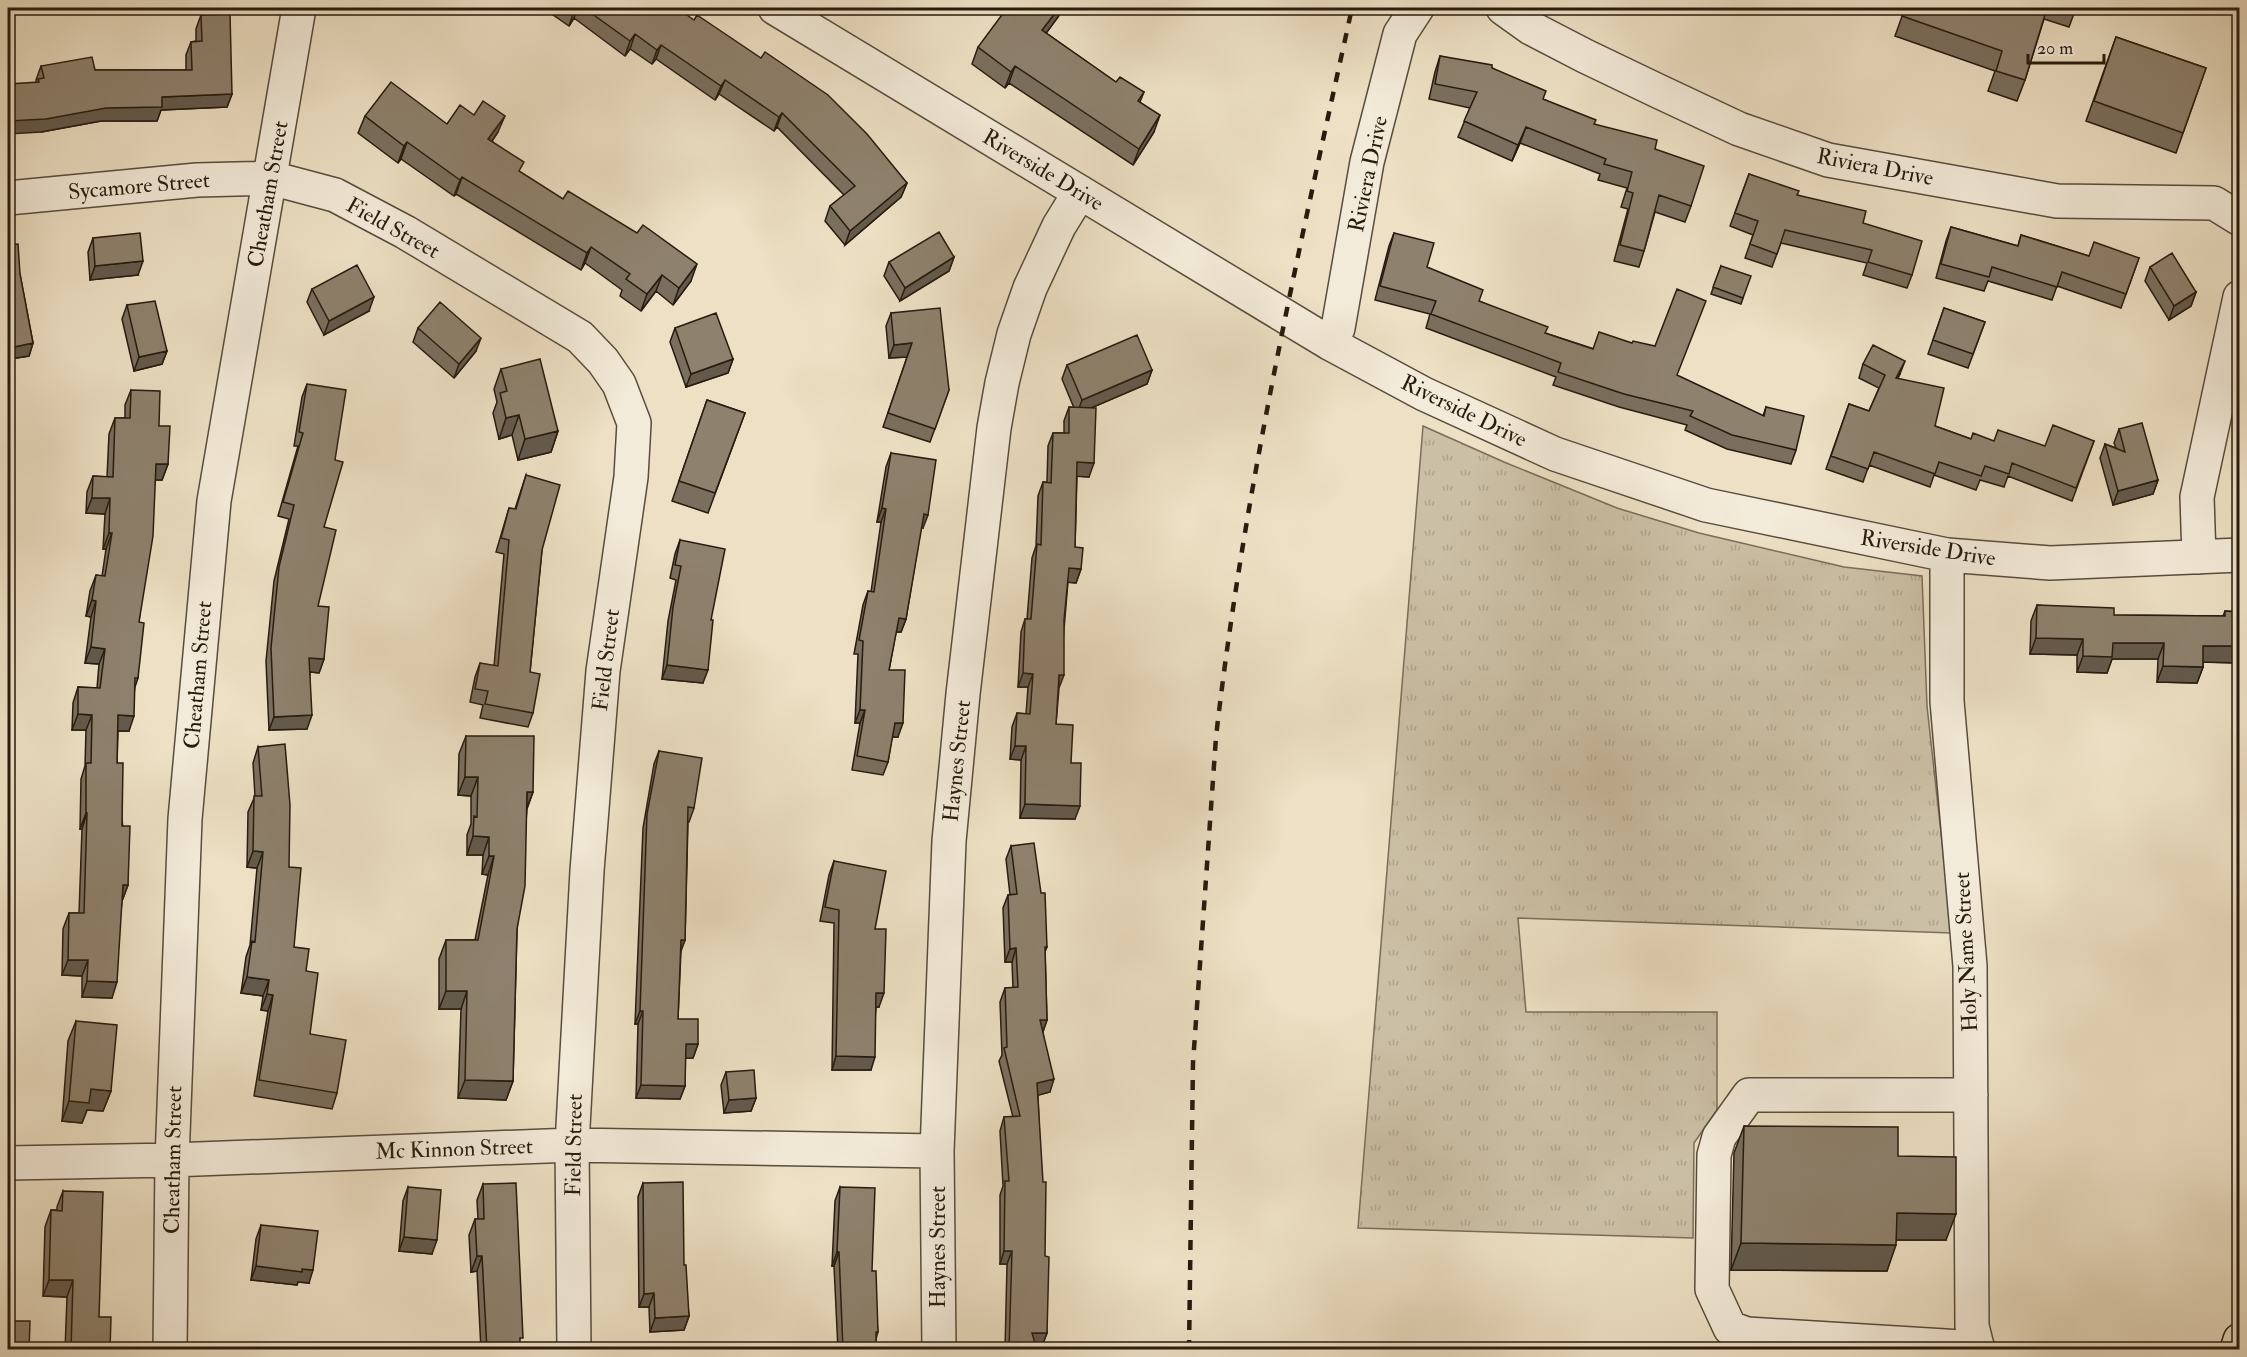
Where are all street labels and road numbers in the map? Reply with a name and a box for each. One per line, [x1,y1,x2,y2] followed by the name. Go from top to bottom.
[1342,113,1394,235] street label: Riviera Drive
[241,119,295,269] street label: Cheatham Street
[977,123,1109,217] street label: Riverside Drive
[1814,142,1936,192] street label: Riviera Drive
[67,166,211,206] street label: Sycamore Street
[341,191,445,265] street label: Field Street
[1397,368,1531,454] street label: Riverside Drive
[1858,523,1998,573] street label: Riverside Drive
[178,600,218,750] street label: Cheatham Street
[586,607,626,713] street label: Field Street
[937,699,977,823] street label: Haynes Street
[1948,871,1984,1033] street label: Holy Name Street
[158,1086,188,1234] street label: Cheatham Street
[559,1093,589,1197] street label: Field Street
[375,1132,533,1166] street label: Mc Kinnon Street
[924,1186,952,1308] street label: Haynes Street

